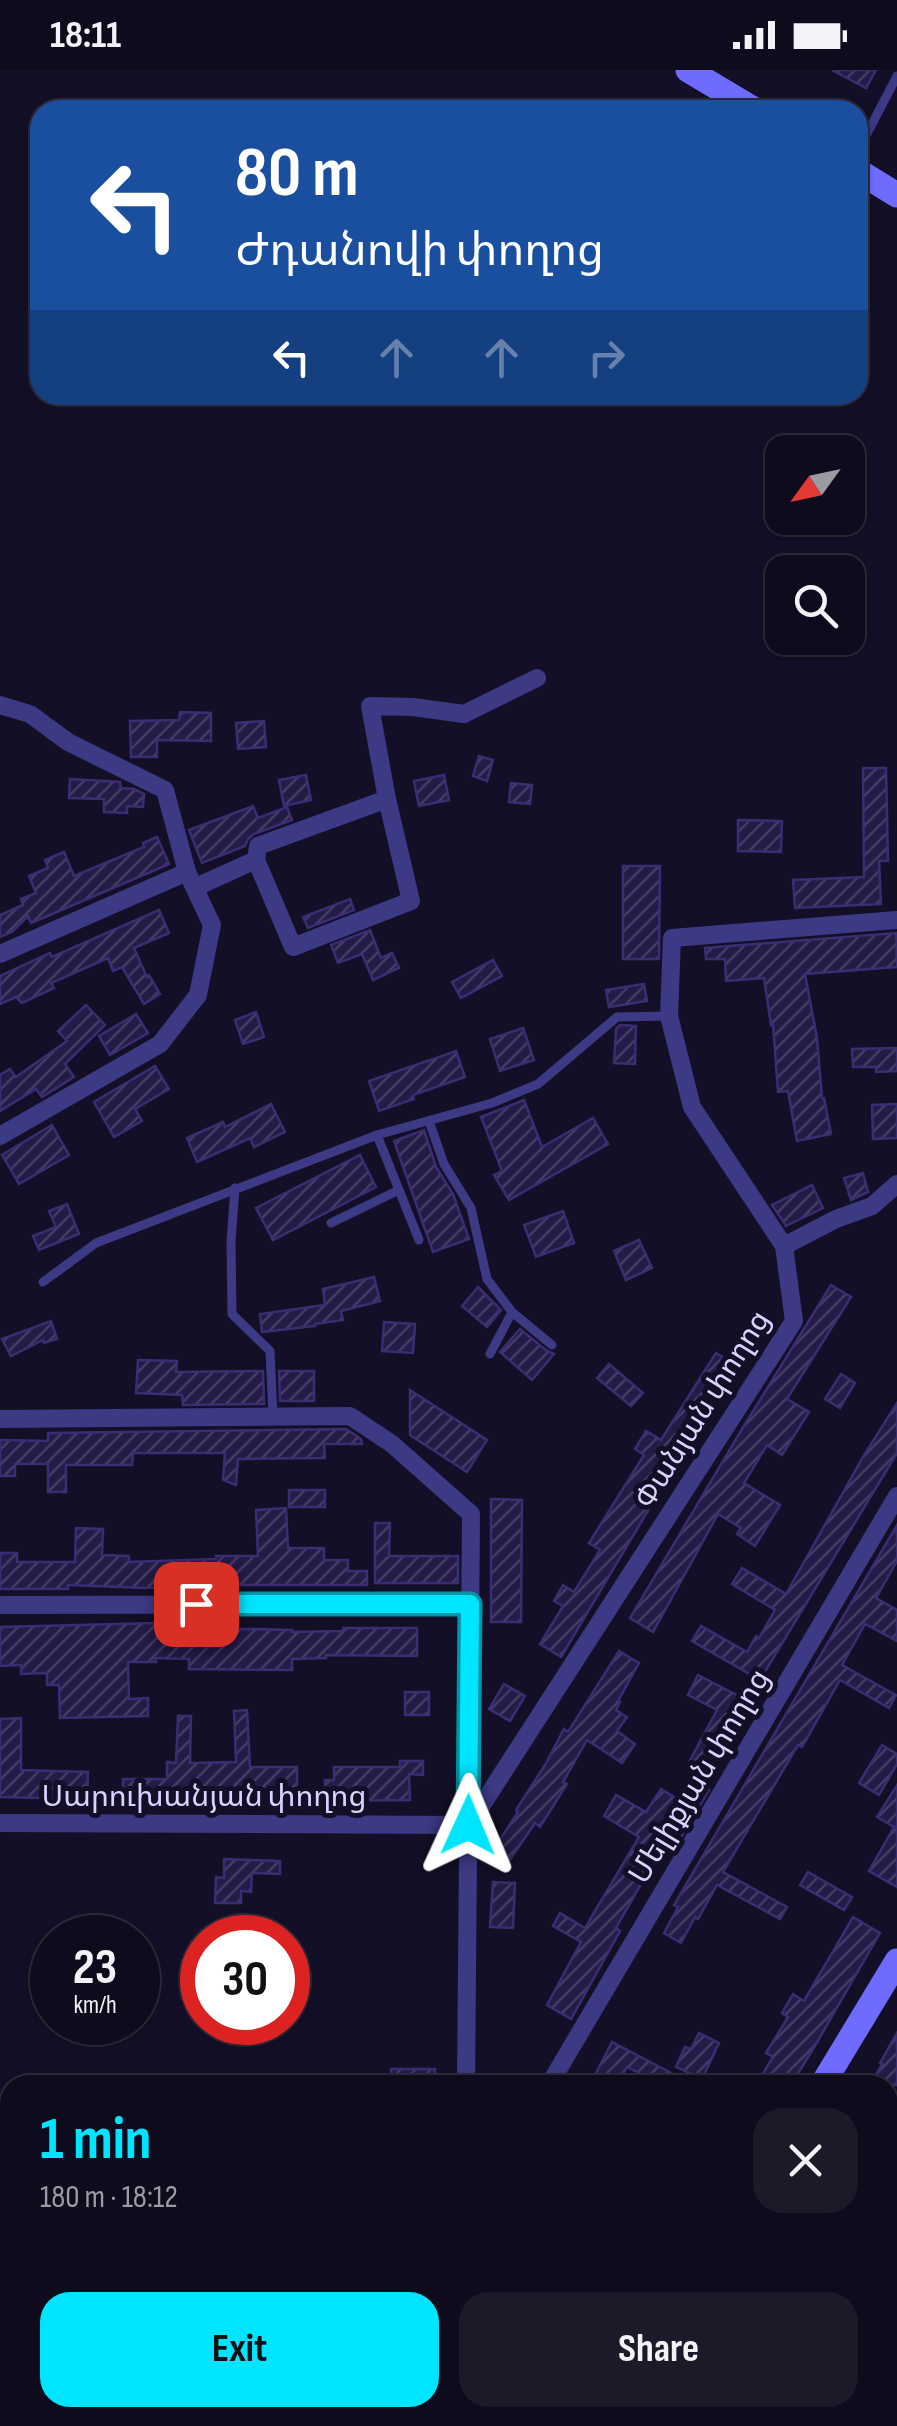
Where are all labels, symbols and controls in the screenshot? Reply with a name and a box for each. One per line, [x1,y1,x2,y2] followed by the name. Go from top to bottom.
[50,13,121,58] text: 18:11
[235,132,359,216] text: 80 m
[70,140,200,270] icon: left
[235,224,604,279] text: Ժդանովի փողոց
[264,330,319,385] icon: left
[369,330,424,385] icon: ahead
[474,330,529,385] icon: ahead
[579,330,634,385] icon: right
[765,435,865,535] north arrow
[765,435,865,655] map controls
[765,555,865,655] button: search
[627,1304,778,1515] street label: Փանյան փողոց
[154,1562,239,1647] pin
[169,1577,224,1632] icon: arrive
[622,1663,778,1890] street label: Մելիքյան փողոց
[416,1773,520,1877] position arrow
[42,1779,366,1815] street label: Սարուխանյան փողոց
[180,1915,310,2045] speed limit sign: 30
[73,1938,117,1998] text: 23
[73,1990,117,2021] text: km/h
[40,2104,152,2176] text: 1 min
[753,2108,858,2213] button: close
[40,2178,178,2217] text: 180 m · 18:12
[40,2292,439,2407] button: Exit
[459,2292,858,2407] button: Share

